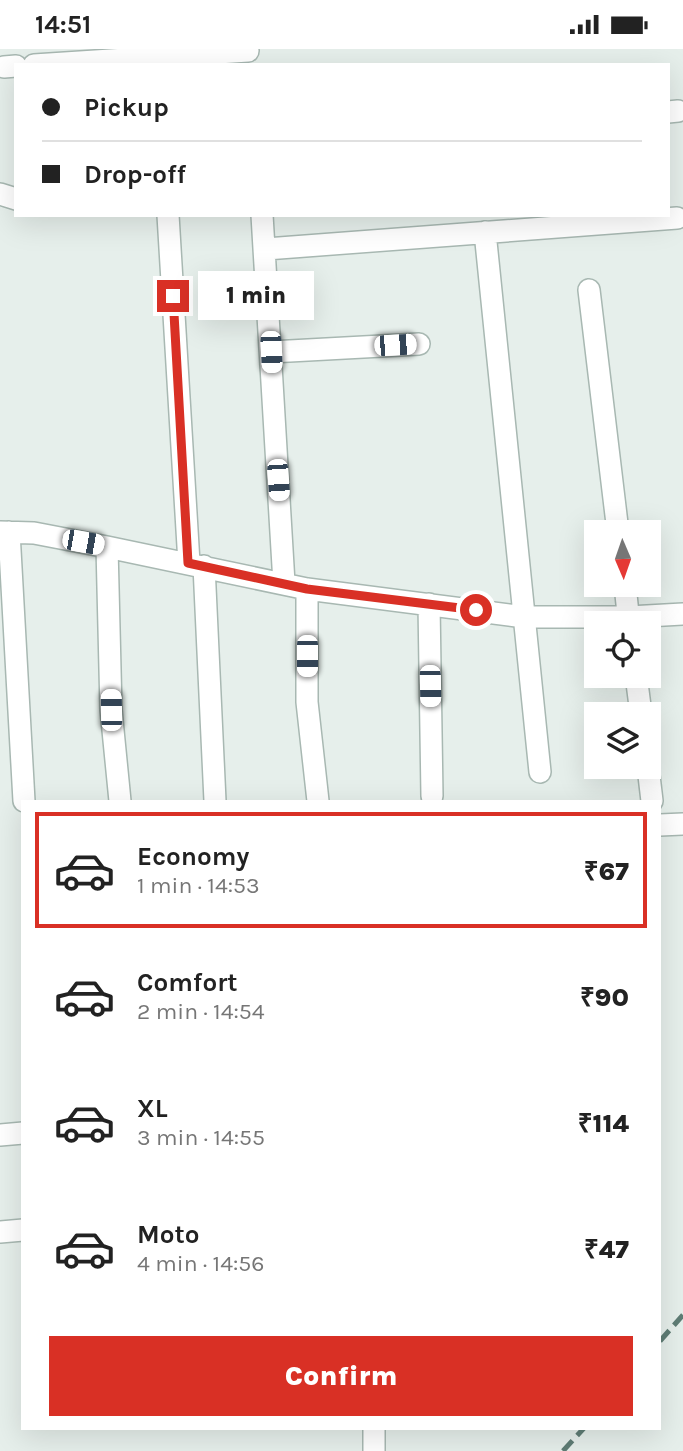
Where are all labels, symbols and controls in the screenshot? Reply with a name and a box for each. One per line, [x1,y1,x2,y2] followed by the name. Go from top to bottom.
[35,9,91,40] text: 14:51
[84,92,169,123] text: Pickup
[84,159,186,190] text: Drop-off
[198,271,313,321] callout: 1 min
[157,280,189,312] route end
[226,282,286,309] text: 1 min
[260,330,283,374] car
[374,333,417,357] car
[267,458,290,502] car
[584,520,662,597] north arrow
[584,520,661,779] map controls
[61,528,106,556] car
[460,594,492,626] route start
[584,611,661,688] button: locate
[297,635,318,677] car
[420,665,441,707] car
[101,689,122,731] car
[584,702,661,779] button: layers
[53,839,116,902] icon: car
[137,841,249,872] text: Economy
[584,856,629,887] text: ₹67
[137,872,260,899] text: 1 min · 14:53
[53,965,116,1028] icon: car
[137,967,238,998] text: Comfort
[580,982,629,1013] text: ₹90
[137,998,265,1025] text: 2 min · 14:54
[53,1091,116,1154] icon: car
[137,1093,168,1124] text: XL
[578,1108,629,1139] text: ₹114
[137,1124,265,1151] text: 3 min · 14:55
[53,1217,116,1280] icon: car
[137,1219,199,1250] text: Moto
[584,1234,629,1265] text: ₹47
[137,1250,265,1277] text: 4 min · 14:56
[49,1336,633,1416] button: Confirm

